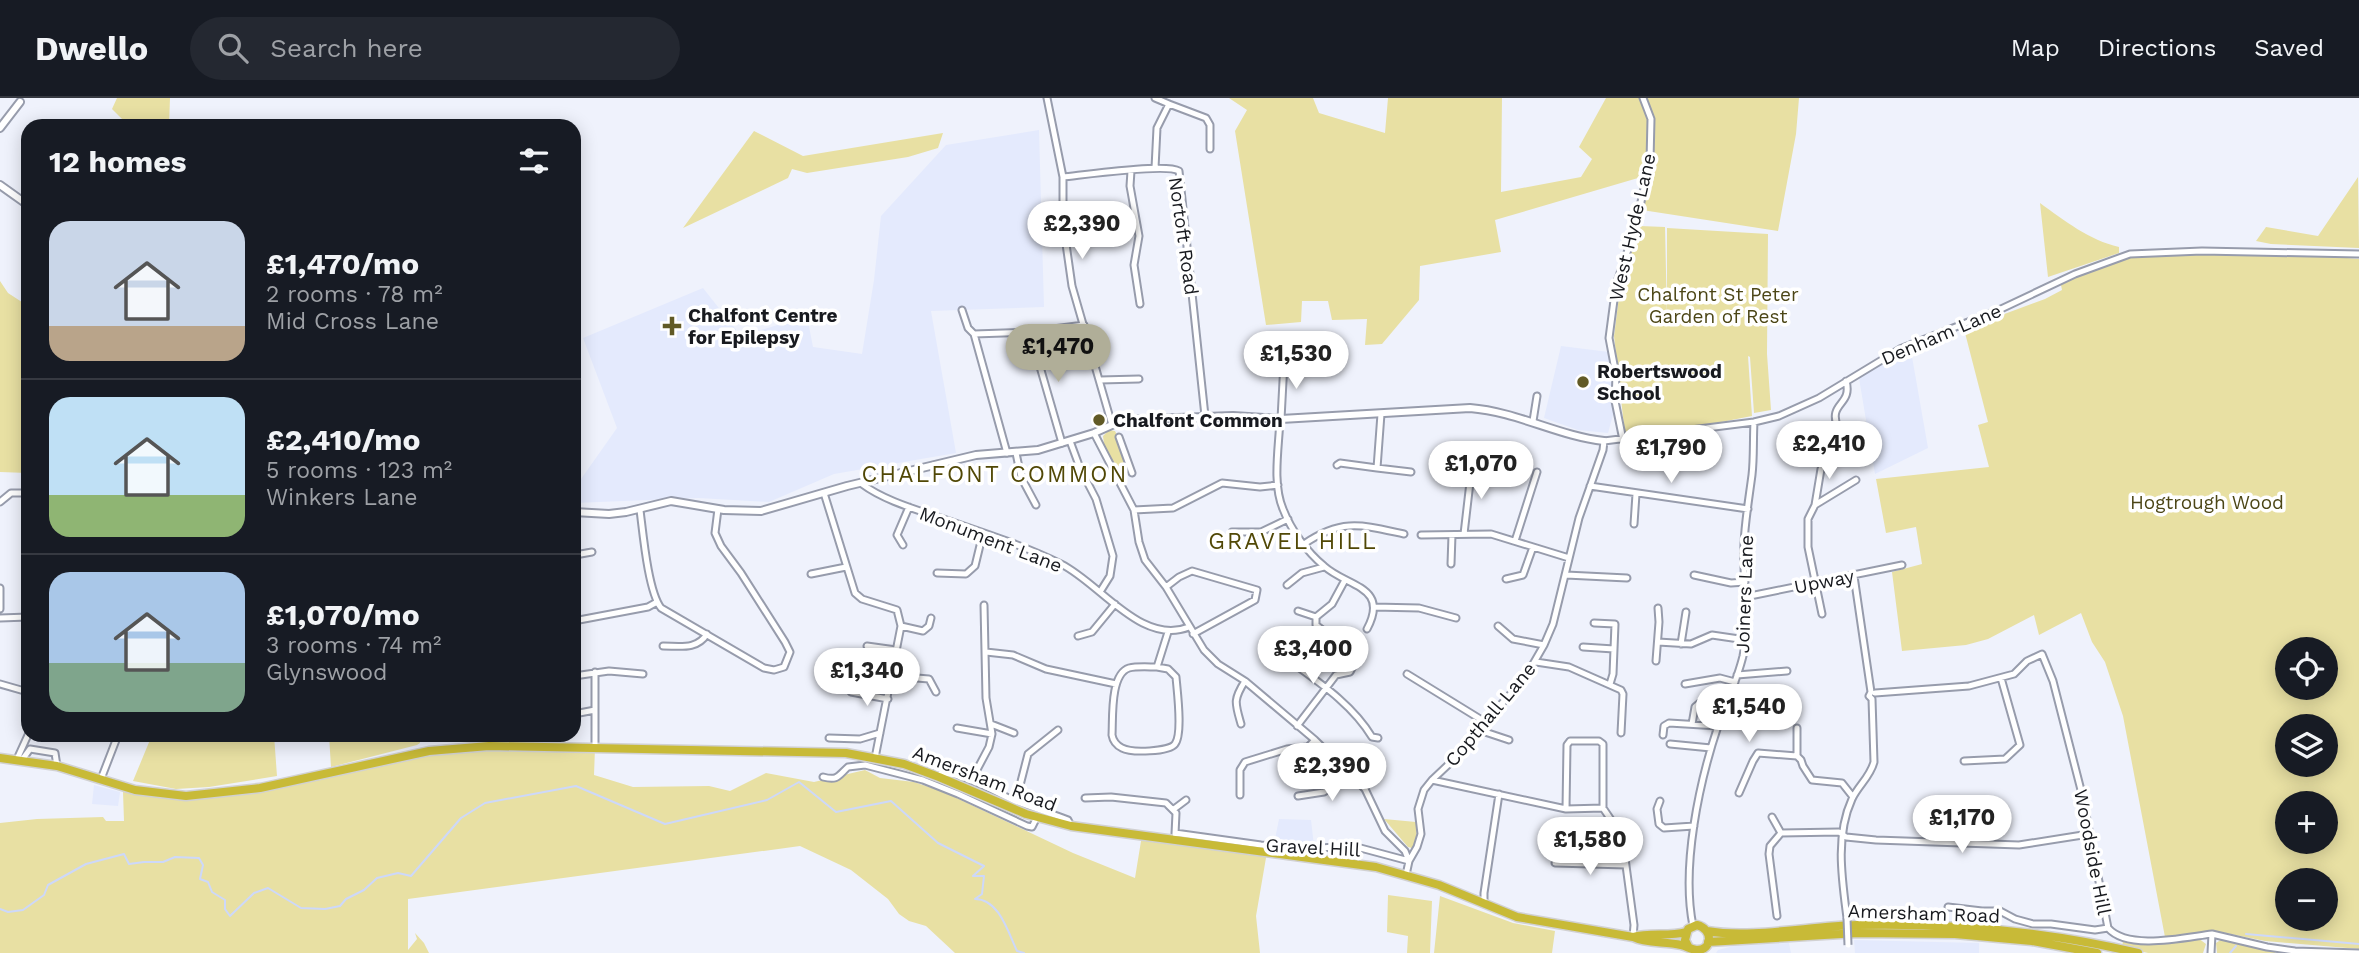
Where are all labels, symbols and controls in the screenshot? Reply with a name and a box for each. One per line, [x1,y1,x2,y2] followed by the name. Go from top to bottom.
[190,17,680,80] search box
[35,29,148,68] text: Dwello
[214,29,252,67] icon: search
[270,33,423,63] text: Search here
[2011,34,2060,62] text: Map
[2098,34,2216,62] text: Directions
[2254,34,2324,62] text: Saved
[515,142,553,180] icon: filters
[49,144,187,179] text: 12 homes
[1604,151,1661,303] street label: West Hyde Lane
[1164,176,1203,297] street label: Nortoft Road
[1025,202,1139,261] pin: £2,390
[1043,210,1121,237] text: £2,390
[266,246,419,281] text: £1,470/mo
[105,249,189,333] icon: home
[266,281,443,308] text: 2 rooms · 78 m²
[1637,283,1799,328] park label: Chalfont St Peter Garden of Rest
[1878,299,2005,370] street label: Denham Lane
[688,304,838,349] place label: Chalfont Centre for Epilepsy
[266,308,439,335] text: Mid Cross Lane
[662,316,682,336] marker: Chalfont Centre for Epilepsy
[1001,324,1115,384] pin: £1,470
[1239,331,1353,391] pin: £1,530
[1022,333,1094,360] text: £1,470
[1260,340,1332,367] text: £1,530
[1597,360,1722,405] place label: Robertswood School
[1575,374,1591,390] marker: Robertswood School
[1113,409,1283,432] place label: Chalfont Common
[1091,412,1107,428] marker: Chalfont Common
[266,422,421,457] text: £2,410/mo
[1772,422,1886,481] pin: £2,410
[105,425,189,509] icon: home
[1614,426,1728,485] pin: £1,790
[1792,430,1866,457] text: £2,410
[1635,434,1707,461] text: £1,790
[1424,442,1538,501] pin: £1,070
[1444,450,1518,477] text: £1,070
[266,457,452,484] text: 5 rooms · 123 m²
[862,461,1128,488] district label: CHALFONT COMMON
[266,484,418,511] text: Winkers Lane
[2130,491,2284,514] park label: Hogtrough Wood
[916,502,1065,577] street label: Monument Lane
[1208,528,1378,555] district label: GRAVEL HILL
[1731,534,1758,654] street label: Joiners Lane
[1792,564,1856,599] street label: Upway
[266,597,420,632] text: £1,070/mo
[105,600,189,684] icon: home
[1256,626,1370,686] pin: £3,400
[266,632,441,659] text: 3 rooms · 74 m²
[1274,635,1352,662] text: £3,400
[2275,637,2338,931] map controls
[2275,637,2338,700] button: locate
[810,648,924,708] pin: £1,340
[830,657,904,684] text: £1,340
[1440,658,1541,771] street label: Copthall Lane
[266,659,388,686] text: Glynswood
[1692,684,1806,744] pin: £1,540
[1712,693,1786,720] text: £1,540
[2275,714,2338,777] button: layers
[910,740,1060,817] street label: Amersham Road
[1275,744,1389,803] pin: £2,390
[1293,752,1371,779] text: £2,390
[2069,787,2116,917] street label: Woodside Hill
[2275,791,2338,854] button: +
[1905,796,2019,855] pin: £1,170
[1929,804,1995,831] text: £1,170
[1533,818,1647,877] pin: £1,580
[1553,826,1627,853] text: £1,580
[1265,834,1361,861] street label: Gravel Hill
[2275,868,2338,931] button: −
[1847,899,2001,928] street label: Amersham Road

